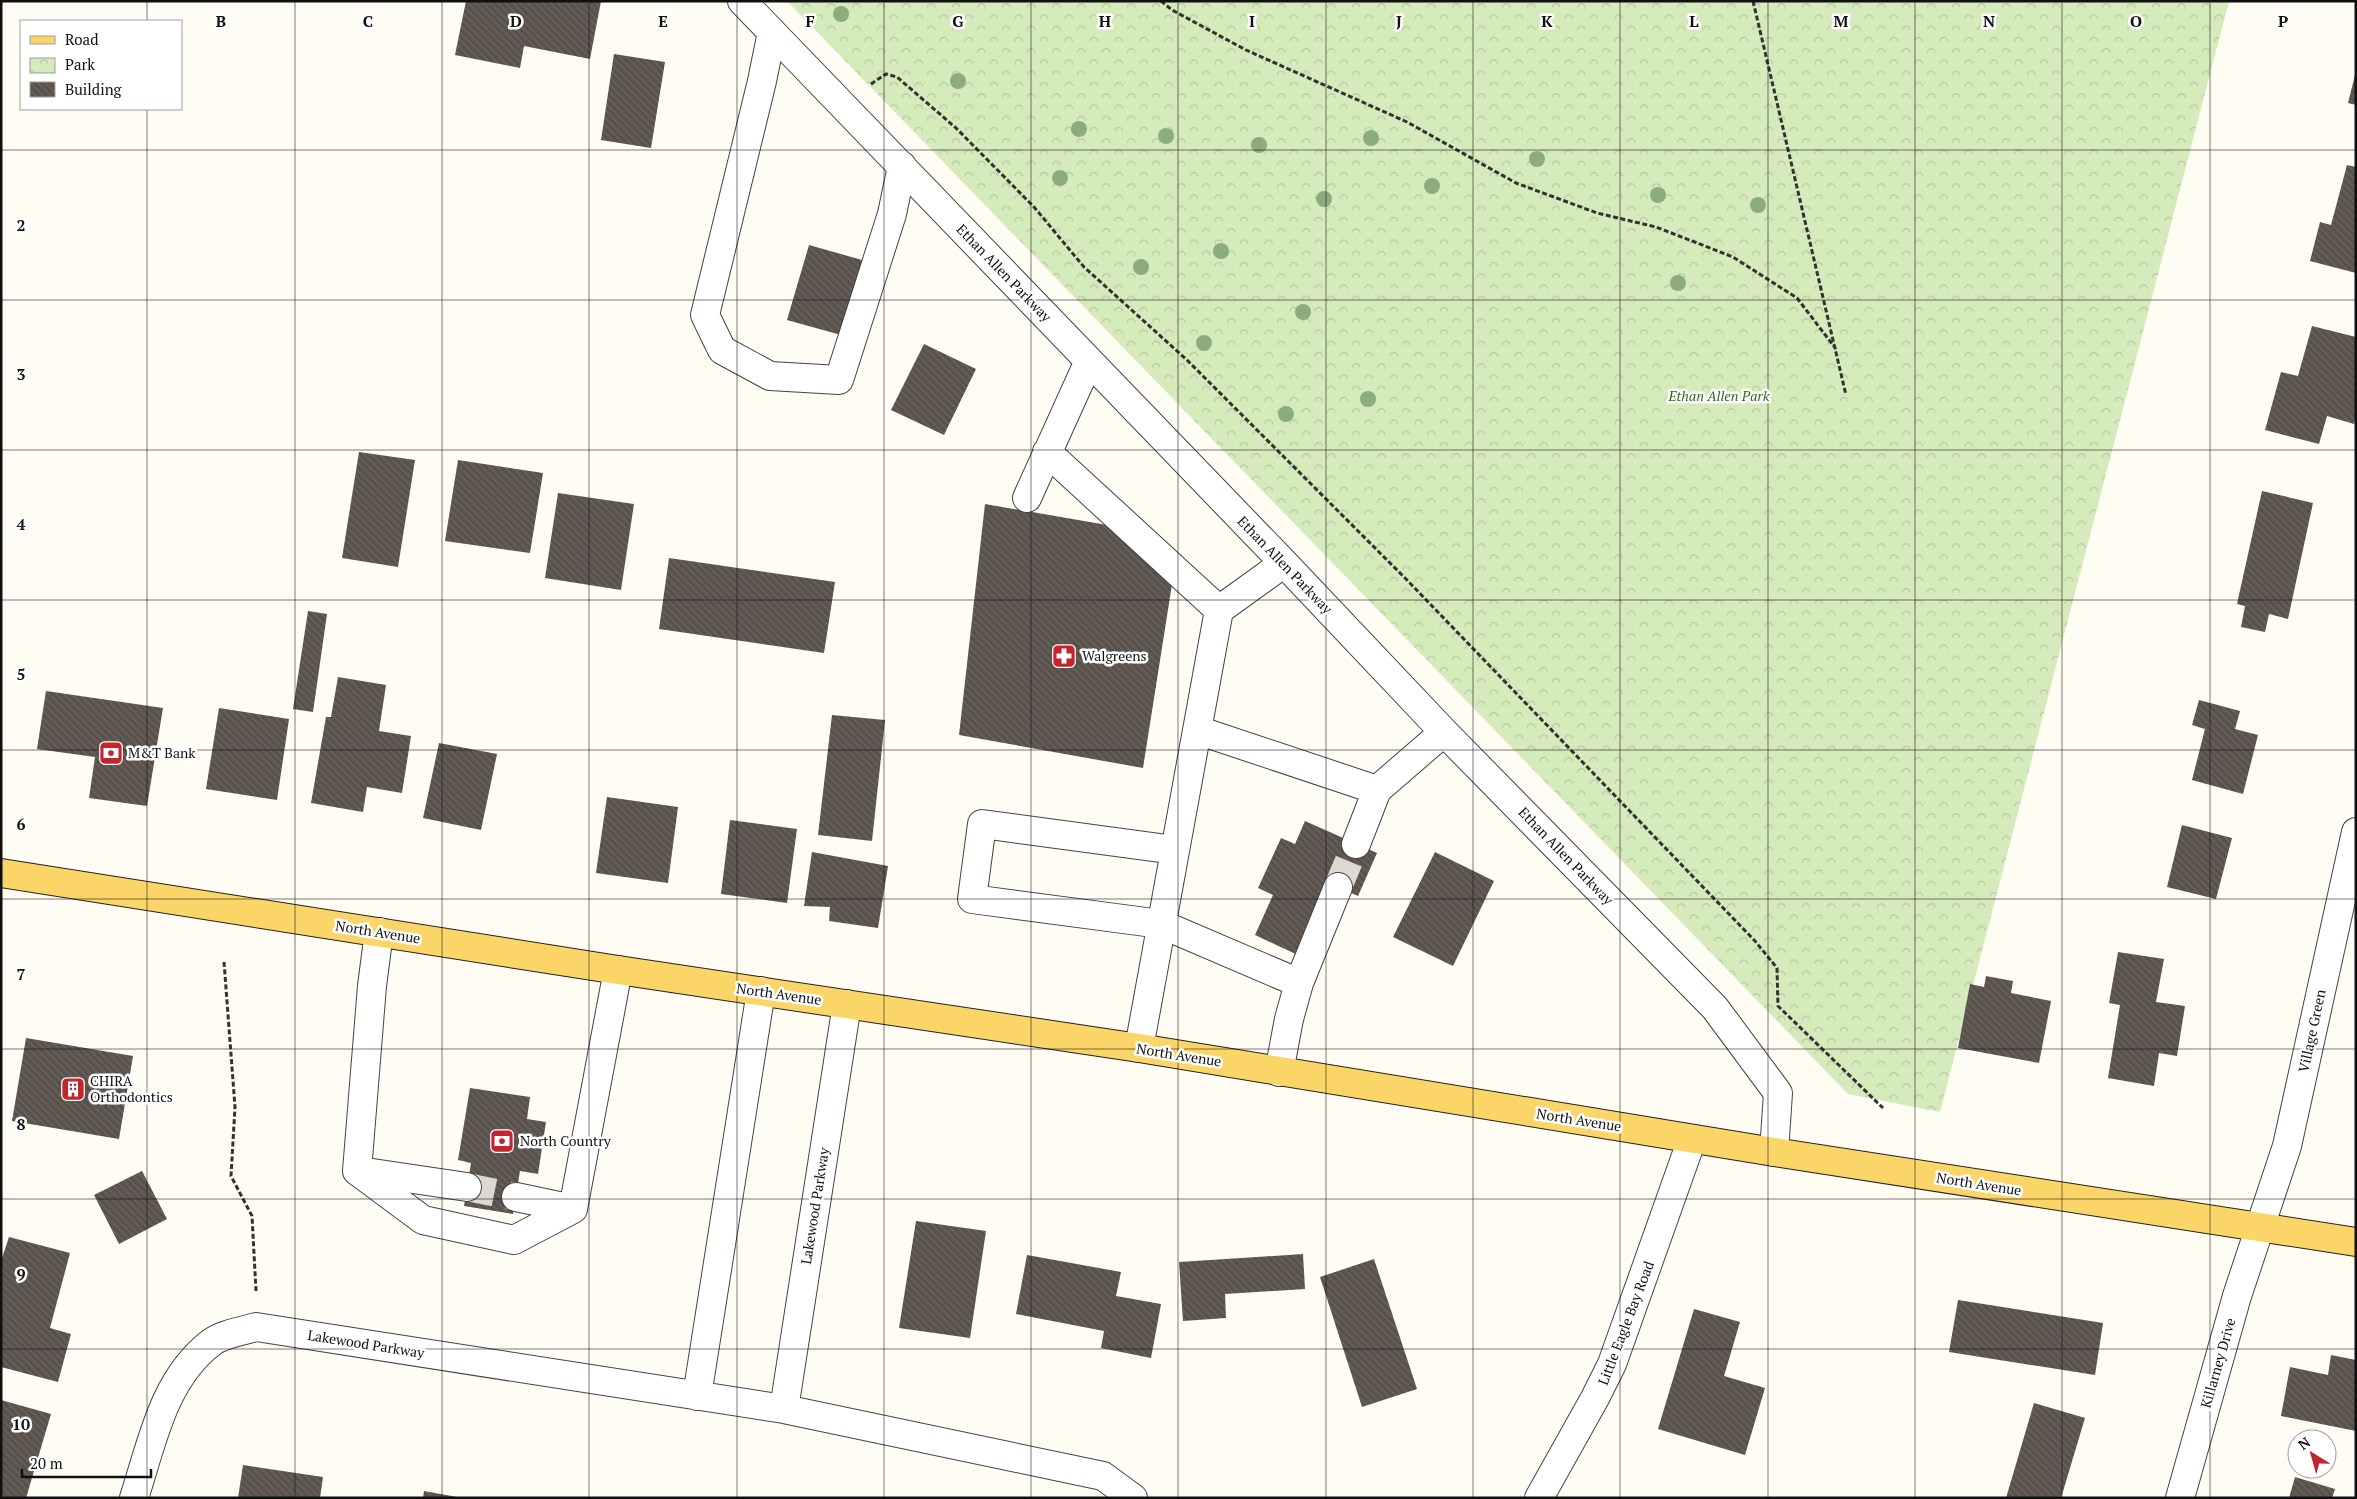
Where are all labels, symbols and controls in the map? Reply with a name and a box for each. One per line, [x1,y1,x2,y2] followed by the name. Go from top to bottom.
[216,10,226,32] text: B
[363,10,373,32] text: C
[510,10,522,32] text: D
[658,10,668,32] text: E
[805,10,815,32] text: F
[952,10,964,32] text: G
[1099,10,1111,32] text: H
[1249,10,1255,32] text: I
[1396,10,1402,32] text: J
[1541,10,1553,32] text: K
[1689,10,1699,32] text: L
[1834,10,1849,32] text: M
[1983,10,1995,32] text: N
[2130,10,2142,32] text: O
[2278,10,2288,32] text: P
[20,20,182,110] legend
[65,29,98,49] text: Road
[65,54,95,74] text: Park
[65,79,123,99] text: Building
[16,214,26,236] text: 2
[953,220,1057,326] street label: Ethan Allen Parkway
[16,363,26,385] text: 3
[1668,386,1770,405] park label: Ethan Allen Park
[1234,512,1338,618] street label: Ethan Allen Parkway
[16,513,26,535] text: 4
[1051,643,1077,669] pharmacy icon: Walgreens
[1082,646,1147,665] place label: Walgreens
[16,663,26,685] text: 5
[98,740,124,766] bank icon: M&T Bank
[128,743,196,762] place label: M&T Bank
[1515,803,1619,909] street label: Ethan Allen Parkway
[16,813,26,835] text: 6
[334,915,422,948] street label: North Avenue
[16,963,26,985] text: 7
[735,978,823,1009] street label: North Avenue
[2293,987,2330,1074] street label: Village Green
[1135,1038,1223,1071] street label: North Avenue
[90,1071,173,1106] place label: CHIRA Orthodontics
[60,1076,86,1102] building icon: CHIRA Orthodontics
[1535,1103,1623,1136] street label: North Avenue
[16,1113,26,1135] text: 8
[489,1128,515,1154] bank icon: North Country
[520,1131,612,1150] place label: North Country
[796,1145,833,1266] street label: Lakewood Parkway
[1935,1167,2023,1200] street label: North Avenue
[1593,1258,1658,1388] street label: Little Eagle Bay Road
[16,1263,26,1285] text: 9
[2196,1315,2239,1410] street label: Killarney Drive
[306,1325,427,1362] street label: Lakewood Parkway
[12,1413,30,1435] text: 10
[2287,1429,2337,1479] north arrow
[2294,1432,2314,1454] text: N
[22,1446,151,1478] scale bar
[30,1453,63,1473] text: 20 m

